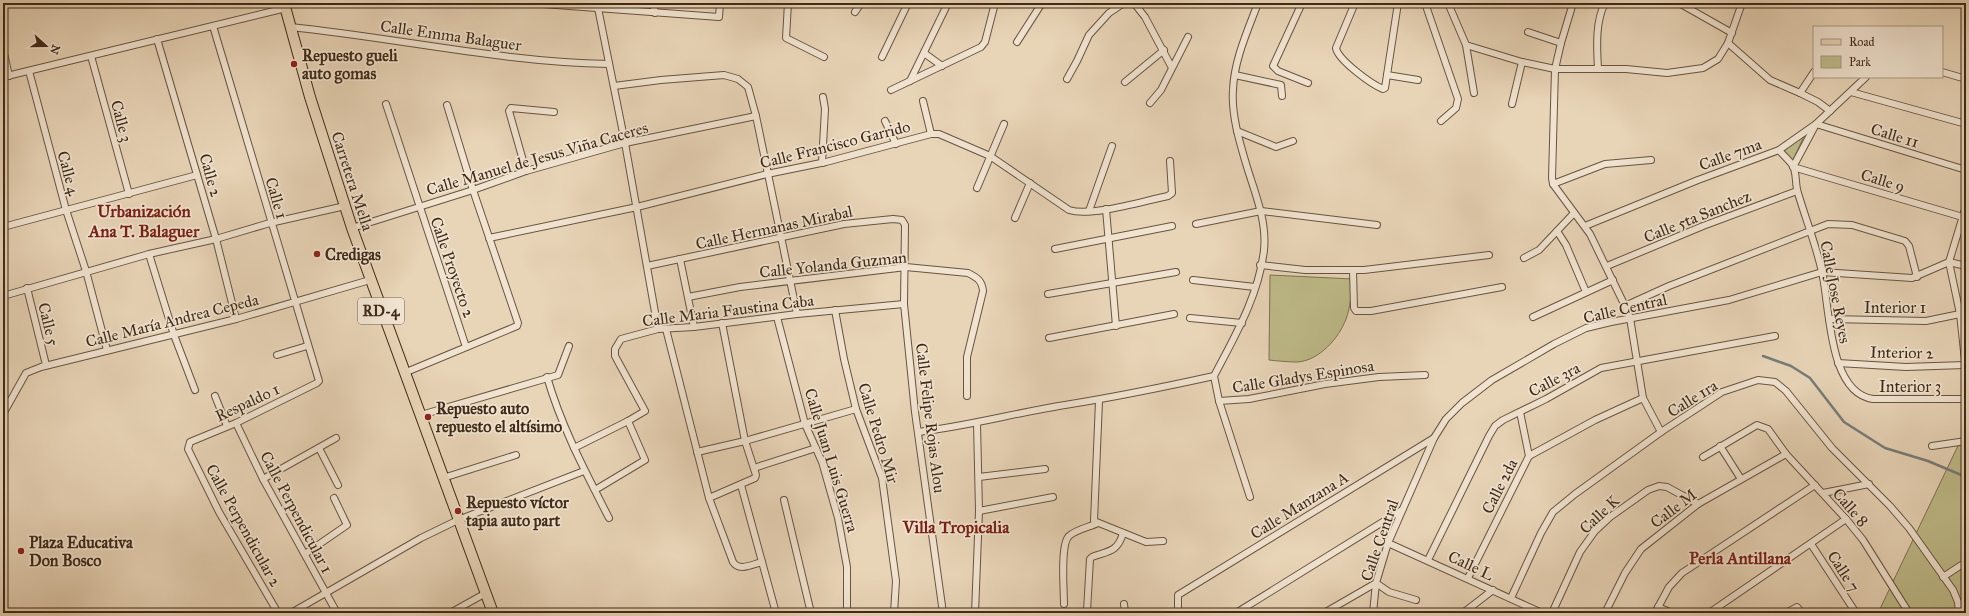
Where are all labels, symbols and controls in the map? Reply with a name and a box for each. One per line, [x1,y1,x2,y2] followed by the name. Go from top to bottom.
[379,16,523,56] street label: Calle Emma Balaguer
[26,26,66,66] north arrow
[1813,26,1943,78] legend
[1849,35,1875,49] text: Road
[47,43,63,57] text: N
[302,46,398,84] place label: Repuesto gueli auto gomas
[1849,55,1871,69] text: Park
[289,59,299,69] marker: Repuesto gueli auto gomas
[107,98,136,144] street label: Calle 3
[758,117,912,172] street label: Calle Francisco Garrido
[424,118,651,200] street label: Calle Manuel de Jesus Viña Caceres
[1869,119,1921,152] street label: Calle 11
[328,129,378,233] street label: Carretera Mella
[1696,134,1764,175] street label: Calle 7ma
[53,149,84,199] street label: Calle 4
[195,151,226,199] street label: Calle 2
[1859,165,1907,196] street label: Calle 9
[262,175,292,221] street label: Calle 1
[1641,186,1754,247] street label: Calle 5ta Sanchez
[88,201,200,242] district label: Urbanización Ana T. Balaguer
[694,201,855,253] street label: Calle Hermanas Mirabal
[426,214,479,320] street label: Calle Proyecto 2
[1815,239,1855,345] street label: Calle Jose Reyes
[325,245,381,265] place label: Credigas
[758,247,908,282] street label: Calle Yolanda Guzman
[312,249,322,259] marker: Credigas
[1581,289,1669,327] street label: Calle Central
[84,290,261,351] street label: Calle María Andrea Cepeda
[641,291,815,330] street label: Calle Maria Faustina Caba
[358,298,404,324] road number: RD-4
[1864,298,1926,317] street label: Interior 1
[34,301,63,348] street label: Calle 5
[912,342,949,495] street label: Calle Felipe Rojas Alou
[1870,342,1934,363] street label: Interior 2
[1231,356,1375,397] street label: Calle Gladys Espinosa
[1525,358,1583,401] street label: Calle 3ra
[1664,376,1721,421] street label: Calle 1ra
[1879,377,1941,396] street label: Interior 3
[212,379,282,426] street label: Respaldo 1
[854,381,903,486] street label: Calle Pedro Mir
[800,386,863,535] street label: Calle Juan Luis Guerra
[435,399,562,437] place label: Repuesto auto repuesto el altísimo
[423,412,433,422] marker: Repuesto auto repuesto el altísimo
[256,448,337,577] street label: Calle Perpendicular 1
[1478,455,1521,517] street label: Calle 2da
[202,461,285,590] street label: Calle Perpendicular 2
[1247,468,1352,543] street label: Calle Manzana A
[1829,484,1873,531] street label: Calle 8
[1646,485,1700,532] street label: Calle M
[1575,491,1624,538] street label: Calle K
[465,493,570,531] place label: Repuesto víctor tapia auto part
[1357,496,1403,584] street label: Calle Central
[453,506,463,516] marker: Repuesto víctor tapia auto part
[902,517,1010,538] district label: Villa Tropicalia
[29,533,134,570] place label: Plaza Educativa Don Bosco
[16,546,26,556] marker: Plaza Educativa Don Bosco
[1445,547,1497,584] street label: Calle L
[1823,547,1864,595] street label: Calle 7
[1689,548,1792,569] district label: Perla Antillana

